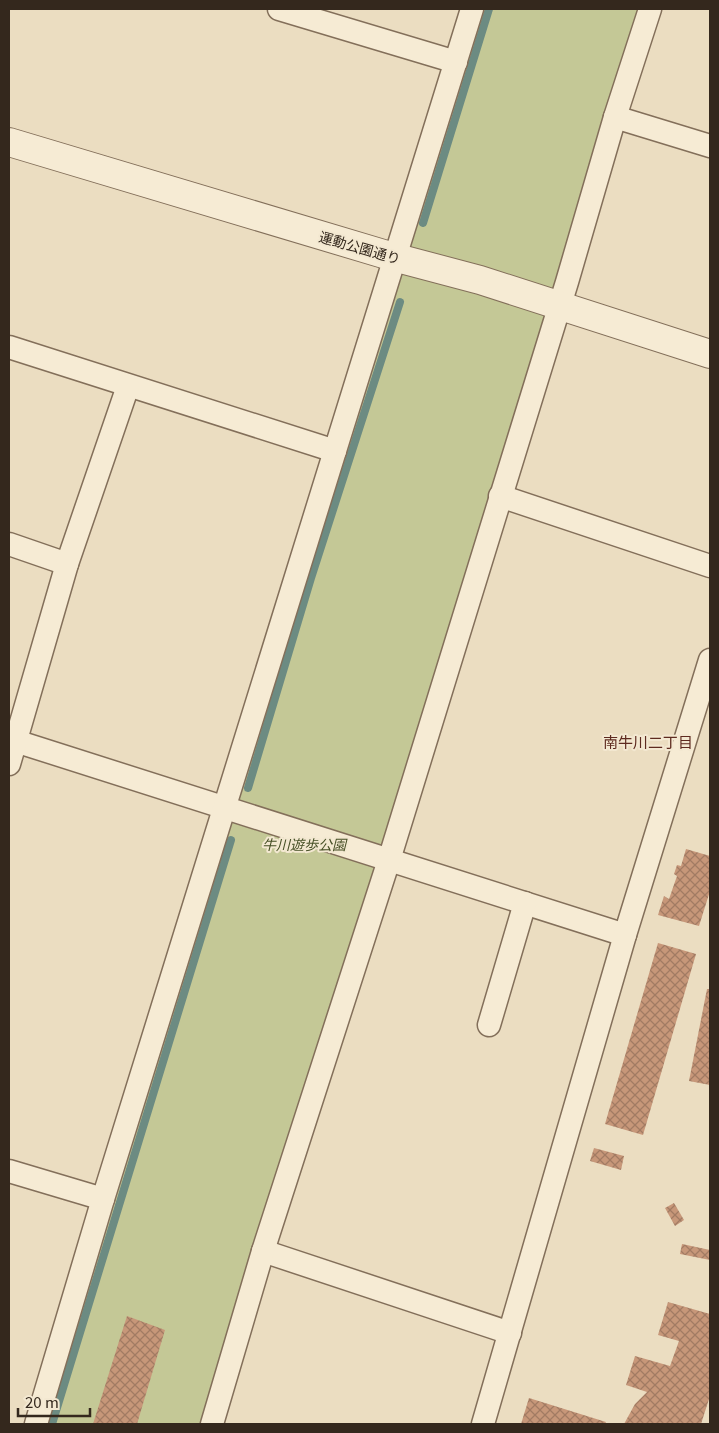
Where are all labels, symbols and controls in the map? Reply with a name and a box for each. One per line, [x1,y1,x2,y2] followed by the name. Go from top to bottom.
[317,226,403,268] street label: 運動公園通り
[603,731,693,752] district label: 南牛川二丁目
[262,834,348,854] park label: 牛川遊歩公園
[18,1386,90,1418] scale bar
[25,1391,59,1412] text: 20 m

